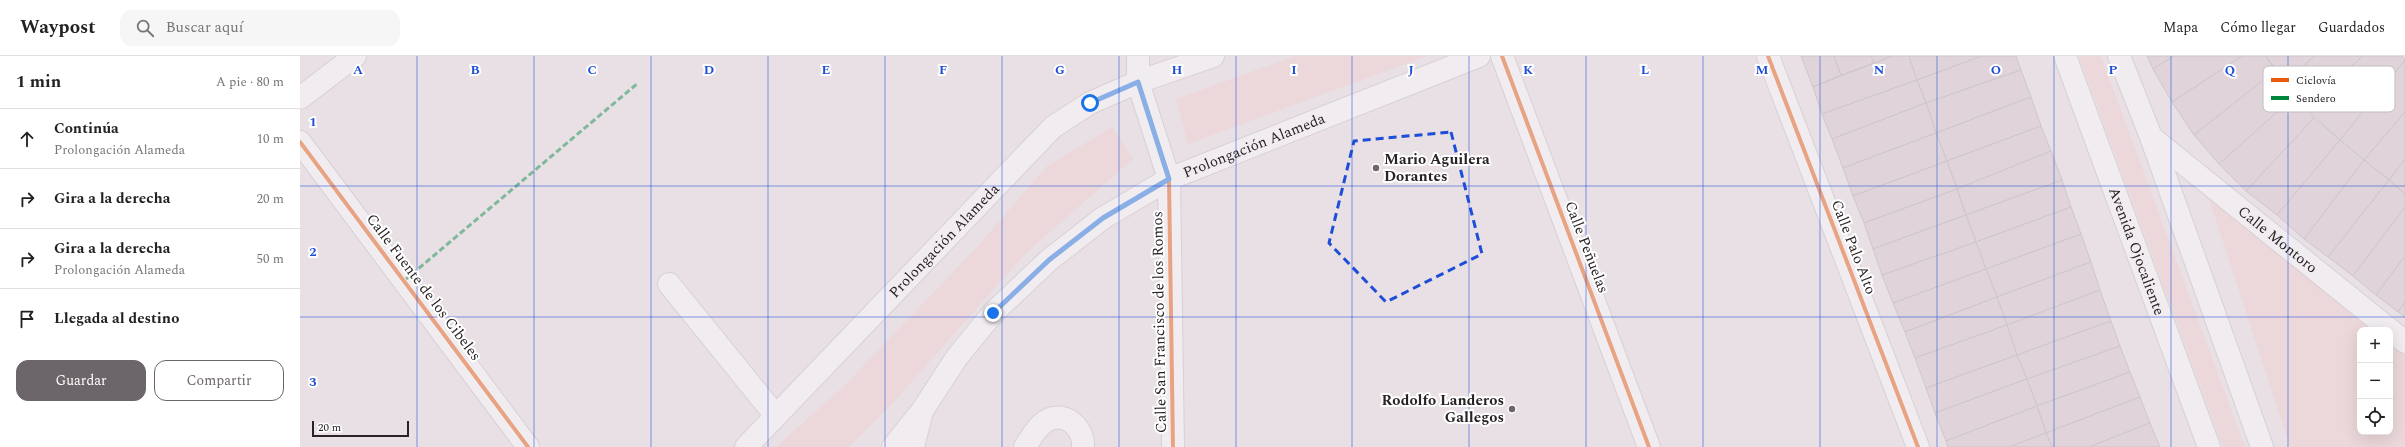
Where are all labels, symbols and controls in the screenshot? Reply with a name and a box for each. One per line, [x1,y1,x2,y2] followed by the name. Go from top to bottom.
[120,10,400,46] search box
[20,13,96,42] text: Waypost
[166,16,243,39] text: Buscar aquí
[134,17,156,39] icon: search
[2163,17,2198,38] text: Mapa
[2220,17,2296,38] text: Cómo llegar
[2318,17,2385,38] text: Guardados
[353,60,363,80] text: A
[470,60,480,80] text: B
[587,60,597,80] text: C
[704,60,714,80] text: D
[822,60,831,80] text: E
[939,60,947,80] text: F
[1055,60,1065,80] text: G
[1172,60,1183,80] text: H
[1291,60,1297,80] text: I
[1408,60,1414,80] text: J
[1523,60,1533,80] text: K
[1641,60,1649,80] text: L
[1756,60,1769,80] text: M
[1874,60,1885,80] text: N
[1991,60,2001,80] text: O
[2109,60,2118,80] text: P
[2225,60,2236,80] text: Q
[2263,66,2395,112] legend
[16,69,61,95] text: 1 min
[216,72,284,92] text: A pie · 80 m
[2296,72,2337,89] text: Ciclovía
[2296,90,2336,107] text: Sendero
[1081,94,1099,112] route start
[1180,107,1329,184] street label: Prolongación Alameda
[309,112,317,132] text: 1
[54,117,119,140] text: Continúa
[16,128,38,150] icon: ahead
[257,129,284,149] text: 10 m
[54,140,185,160] text: Prolongación Alameda
[1384,148,1490,188] place label: Mario Aguilera Dorantes
[1371,163,1381,173] marker: Mario Aguilera Dorantes
[884,178,1006,304] street label: Prolongación Alameda
[2102,184,2171,319] street label: Avenida Ojocaliente
[54,187,170,210] text: Gira a la derecha
[16,188,38,210] icon: right
[257,189,284,209] text: 20 m
[1825,197,1882,298] street label: Calle Palo Alto
[1558,198,1615,297] street label: Calle Peñuelas
[2233,200,2322,279] street label: Calle Montoro
[360,209,487,366] street label: Calle Fuente de los Cibeles
[1146,211,1173,433] street label: Calle San Francisco de los Romos
[54,237,170,260] text: Gira a la derecha
[309,242,317,262] text: 2
[16,248,38,270] icon: right
[257,249,284,269] text: 50 m
[54,260,185,280] text: Prolongación Alameda
[984,304,1002,322] route end
[54,307,179,330] text: Llegada al destino
[16,308,38,330] icon: arrive
[2357,327,2393,435] map controls
[2357,327,2393,363] button: +
[16,360,146,401] button: Guardar
[154,360,284,401] button: Compartir
[2357,363,2393,399] button: −
[309,372,317,392] text: 3
[1381,389,1504,429] place label: Rodolfo Landeros Gallegos
[2357,399,2393,435] button: locate
[1507,404,1517,414] marker: Rodolfo Landeros Gallegos
[312,419,409,438] scale bar
[318,419,341,436] text: 20 m

